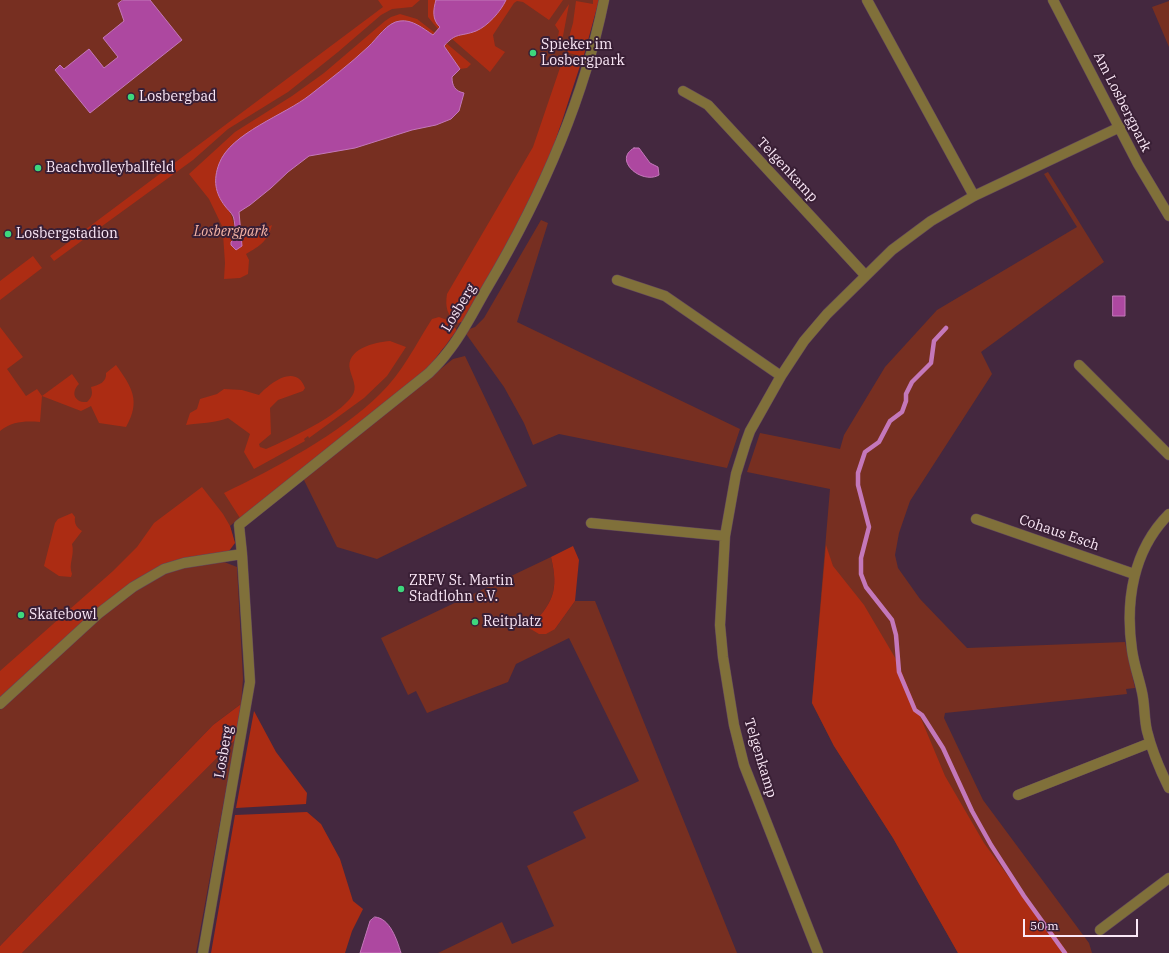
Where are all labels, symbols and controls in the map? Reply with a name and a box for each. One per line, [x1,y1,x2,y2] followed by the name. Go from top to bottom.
[541,37,625,70] place label: Spieker im Losbergpark
[528,48,538,58] marker: Spieker im Losbergpark
[1090,49,1154,155] street label: Am Losbergpark
[139,89,217,105] place label: Losbergbad
[126,92,136,102] marker: Losbergbad
[753,134,821,206] street label: Telgenkamp
[46,160,174,176] place label: Beachvolleyballfeld
[33,163,43,173] marker: Beachvolleyballfeld
[194,224,268,240] park label: Losbergpark
[16,226,118,242] place label: Losbergstadion
[3,229,13,239] marker: Losbergstadion
[438,281,480,335] street label: Losberg
[1017,511,1101,555] street label: Cohaus Esch
[409,573,513,606] place label: ZRFV St. Martin Stadtlohn e.V.
[396,584,406,594] marker: ZRFV St. Martin Stadtlohn e.V.
[29,607,97,623] place label: Skatebowl
[16,610,26,620] marker: Skatebowl
[483,614,541,630] place label: Reitplatz
[470,617,480,627] marker: Reitplatz
[740,716,780,800] street label: Telgenkamp
[211,725,237,779] street label: Losberg
[1025,911,1140,937] scale bar
[1030,918,1059,933] text: 50 m

